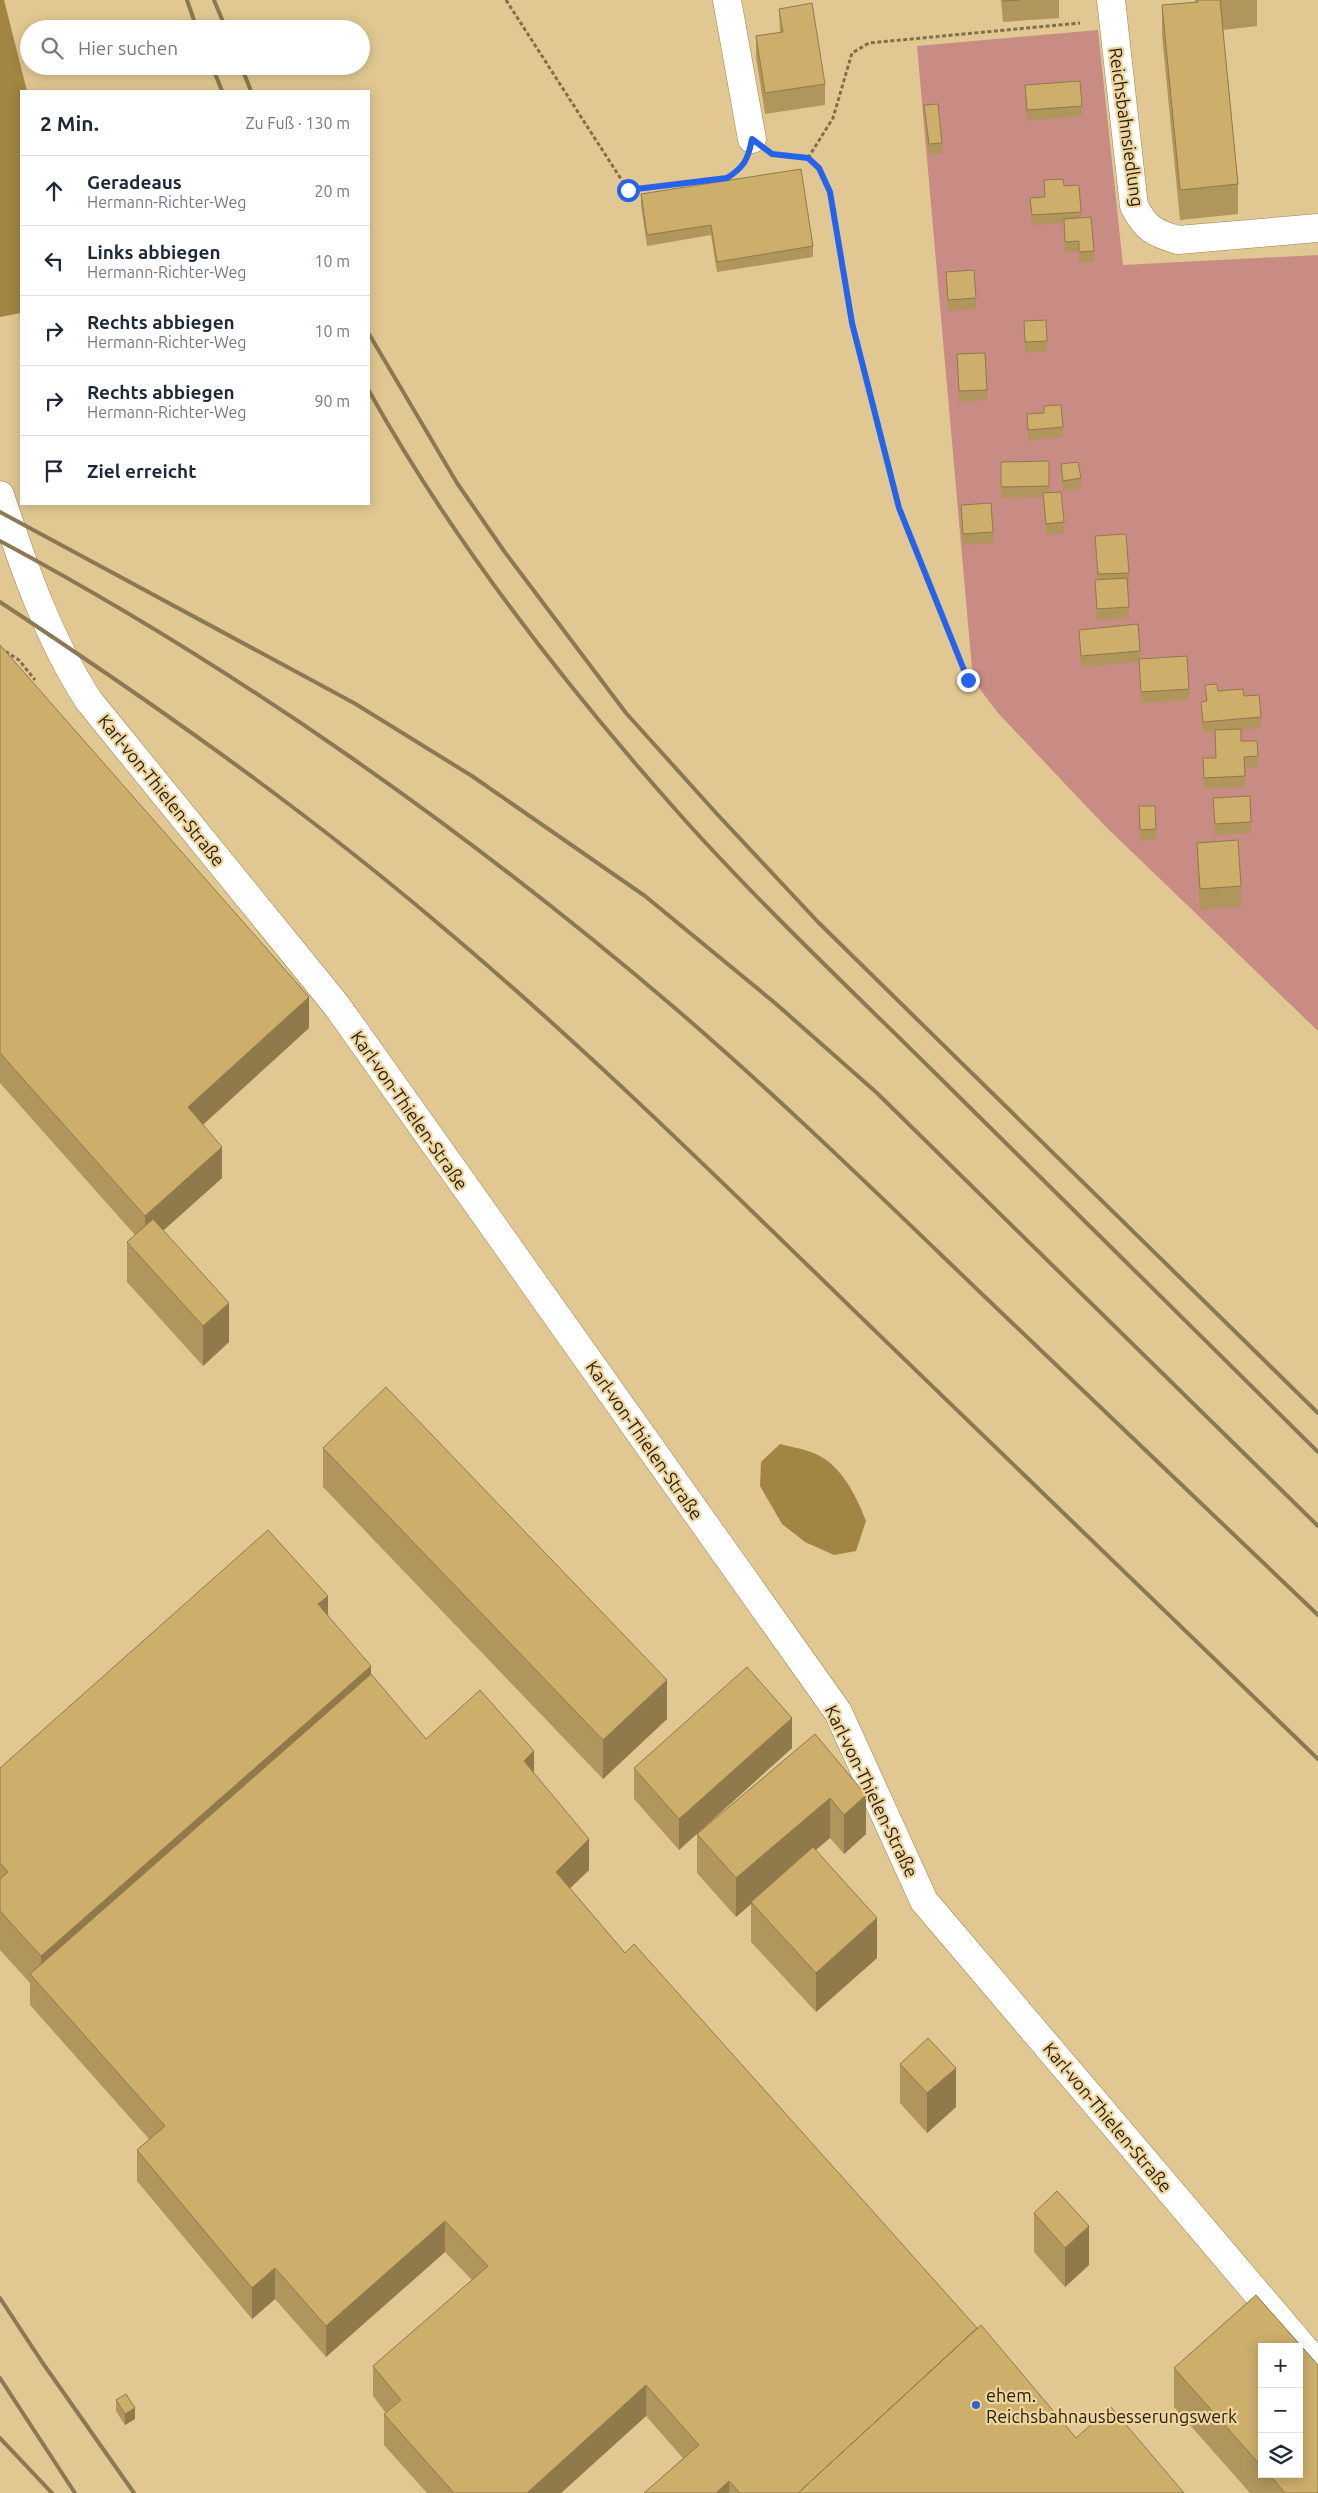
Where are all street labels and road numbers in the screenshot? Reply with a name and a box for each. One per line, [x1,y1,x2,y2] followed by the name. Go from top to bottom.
[1106,46,1148,208] street label: Reichsbahnsiedlung
[95,710,229,870] street label: Karl-von-Thielen-Straße
[348,1027,472,1193] street label: Karl-von-Thielen-Straße
[583,1357,707,1523] street label: Karl-von-Thielen-Straße
[822,1702,922,1880] street label: Karl-von-Thielen-Straße
[1040,2038,1176,2196] street label: Karl-von-Thielen-Straße

